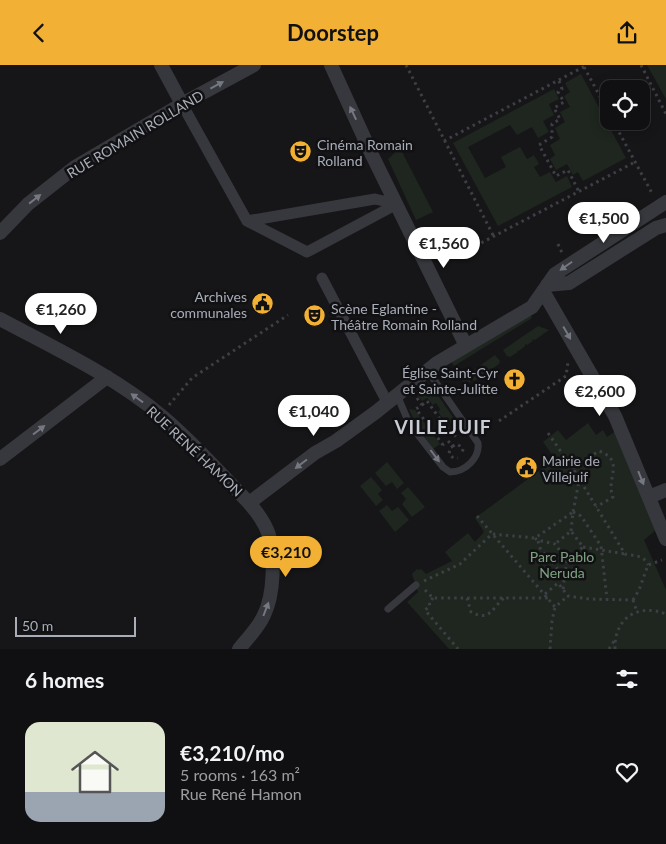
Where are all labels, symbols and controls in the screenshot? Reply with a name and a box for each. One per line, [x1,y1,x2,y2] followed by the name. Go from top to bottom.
[25,19,53,47] icon: back
[287,19,379,46] text: Doorstep
[613,19,641,47] icon: share
[600,80,650,130] map controls
[600,80,650,130] button: locate
[210,81,224,89] one-way arrow
[64,86,206,182] street label: RUE ROMAIN ROLLAND
[349,106,357,120] one-way arrow
[317,136,413,169] place label: Cinéma Romain Rolland
[289,140,313,164] theatre icon: Cinéma Romain Rolland
[28,193,41,204] one-way arrow
[563,201,645,244] pin: €1,500
[579,208,629,227] text: €1,500
[403,227,485,269] pin: €1,560
[419,233,469,252] text: €1,560
[559,261,573,271] one-way arrow
[170,288,247,321] place label: Archives communales
[251,292,275,316] public building icon: Archives communales
[20,293,102,335] pin: €1,260
[36,299,86,318] text: €1,260
[331,300,477,333] place label: Scène Eglantine - Théâtre Romain Rolland
[303,304,327,328] theatre icon: Scène Eglantine - Théâtre Romain Rolland
[563,327,572,340] one-way arrow
[402,364,498,397] place label: Église Saint-Cyr et Sainte-Julitte
[502,368,526,392] church icon: Église Saint-Cyr et Sainte-Julitte
[559,375,641,417] pin: €2,600
[575,381,625,400] text: €2,600
[130,393,144,403] one-way arrow
[273,395,355,437] pin: €1,040
[289,401,339,420] text: €1,040
[144,402,246,500] street label: RUE RENÉ HAMON
[393,415,492,438] district label: VILLEJUIF
[32,424,45,435] one-way arrow
[429,449,440,462] one-way arrow
[542,452,600,485] place label: Mairie de Villejuif
[514,456,538,480] public building icon: Mairie de Villejuif
[295,458,308,469] one-way arrow
[638,470,645,485] one-way arrow
[245,535,327,578] pin: €3,210
[261,542,311,561] text: €3,210
[530,548,594,581] park label: Parc Pablo Neruda
[263,602,271,617] one-way arrow
[15,614,136,637] scale bar
[22,617,53,634] text: 50 m
[613,665,641,693] icon: filters
[25,667,104,692] text: 6 homes
[180,740,285,765] text: €3,210/mo
[65,742,125,802] icon: home
[613,758,641,786] icon: heart
[180,765,300,784] text: 5 rooms · 163 m²
[180,784,302,803] text: Rue René Hamon

